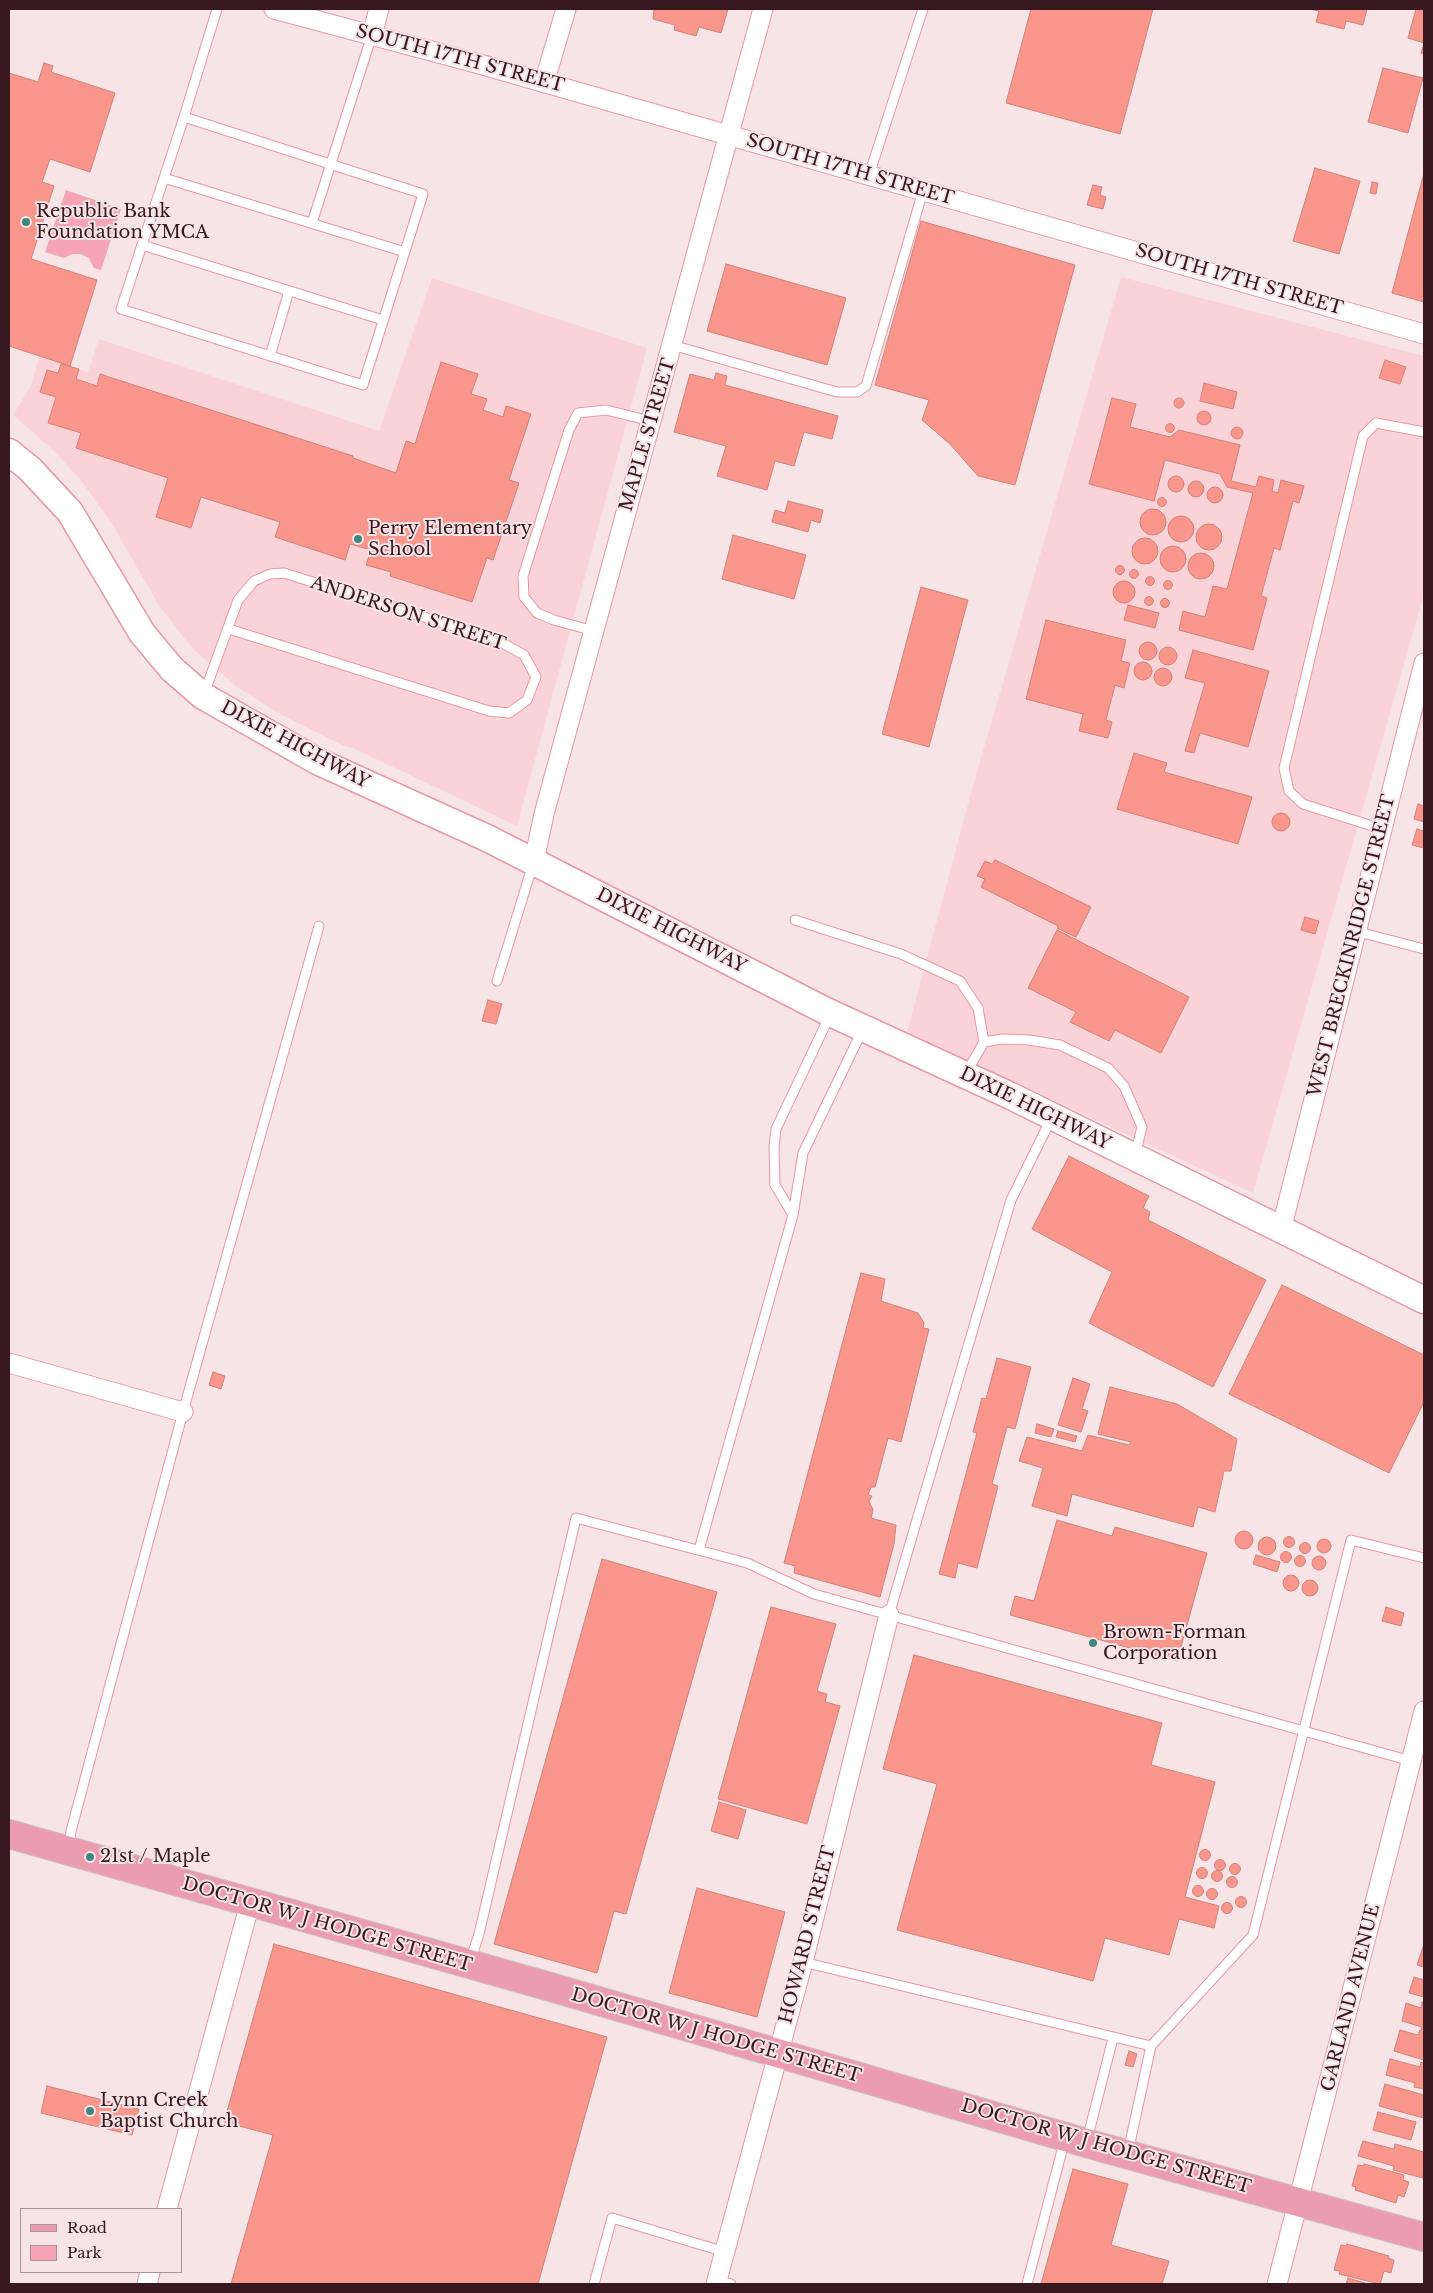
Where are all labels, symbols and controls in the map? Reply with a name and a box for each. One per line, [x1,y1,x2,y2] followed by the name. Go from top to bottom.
[354,21,566,97] street label: SOUTH 17TH STREET
[744,130,956,210] street label: SOUTH 17TH STREET
[36,201,209,243] place label: Republic Bank Foundation YMCA
[20,216,32,228] marker: Republic Bank Foundation YMCA
[1133,240,1345,320] street label: SOUTH 17TH STREET
[616,356,680,514] street label: MAPLE STREET
[368,518,532,560] place label: Perry Elementary School
[352,533,364,545] marker: Perry Elementary School
[308,572,508,656] street label: ANDERSON STREET
[217,697,373,793] street label: DIXIE HIGHWAY
[1304,793,1400,1099] street label: WEST BRECKINRIDGE STREET
[592,884,750,978] street label: DIXIE HIGHWAY
[956,1063,1114,1155] street label: DIXIE HIGHWAY
[1103,1622,1246,1665] place label: Brown-Forman Corporation
[1087,1637,1099,1649] marker: Brown-Forman Corporation
[775,1844,841,2026] street label: HOWARD STREET
[100,1846,211,1868] place label: 21st / Maple
[84,1851,96,1863] marker: 21st / Maple
[180,1873,474,1977] street label: DOCTOR W J HODGE STREET
[1317,1902,1385,2094] street label: GARLAND AVENUE
[569,1984,863,2088] street label: DOCTOR W J HODGE STREET
[100,2090,238,2132] place label: Lynn Creek Baptist Church
[959,2095,1253,2199] street label: DOCTOR W J HODGE STREET
[84,2105,96,2117] marker: Lynn Creek Baptist Church
[20,2208,182,2273] legend
[67,2218,107,2237] text: Road
[67,2243,102,2262] text: Park

